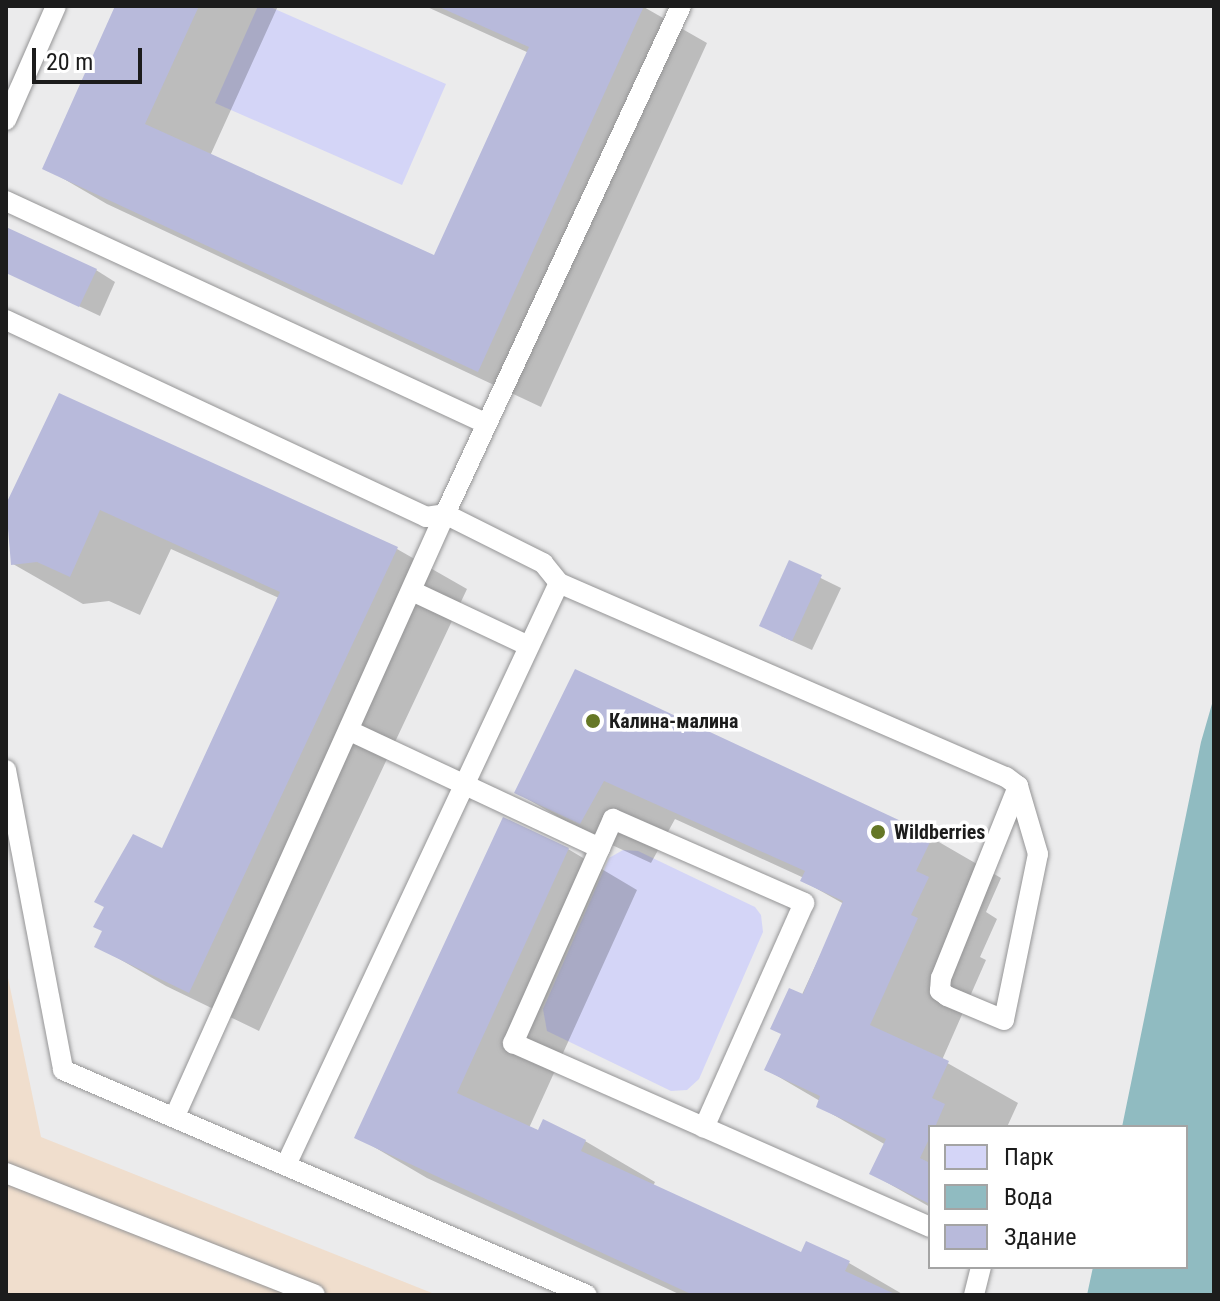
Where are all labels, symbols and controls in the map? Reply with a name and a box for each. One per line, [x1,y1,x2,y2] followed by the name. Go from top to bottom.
[36,32,146,82] scale bar
[46,48,93,76] text: 20 m
[609,709,738,733] place label: Калина-малина
[584,712,602,730] marker: Калина-малина
[894,820,985,844] place label: Wildberries
[869,823,887,841] marker: Wildberries
[928,1125,1188,1269] legend
[1004,1143,1054,1171] text: Парк
[1004,1183,1053,1211] text: Вода
[1004,1223,1076,1251] text: Здание

